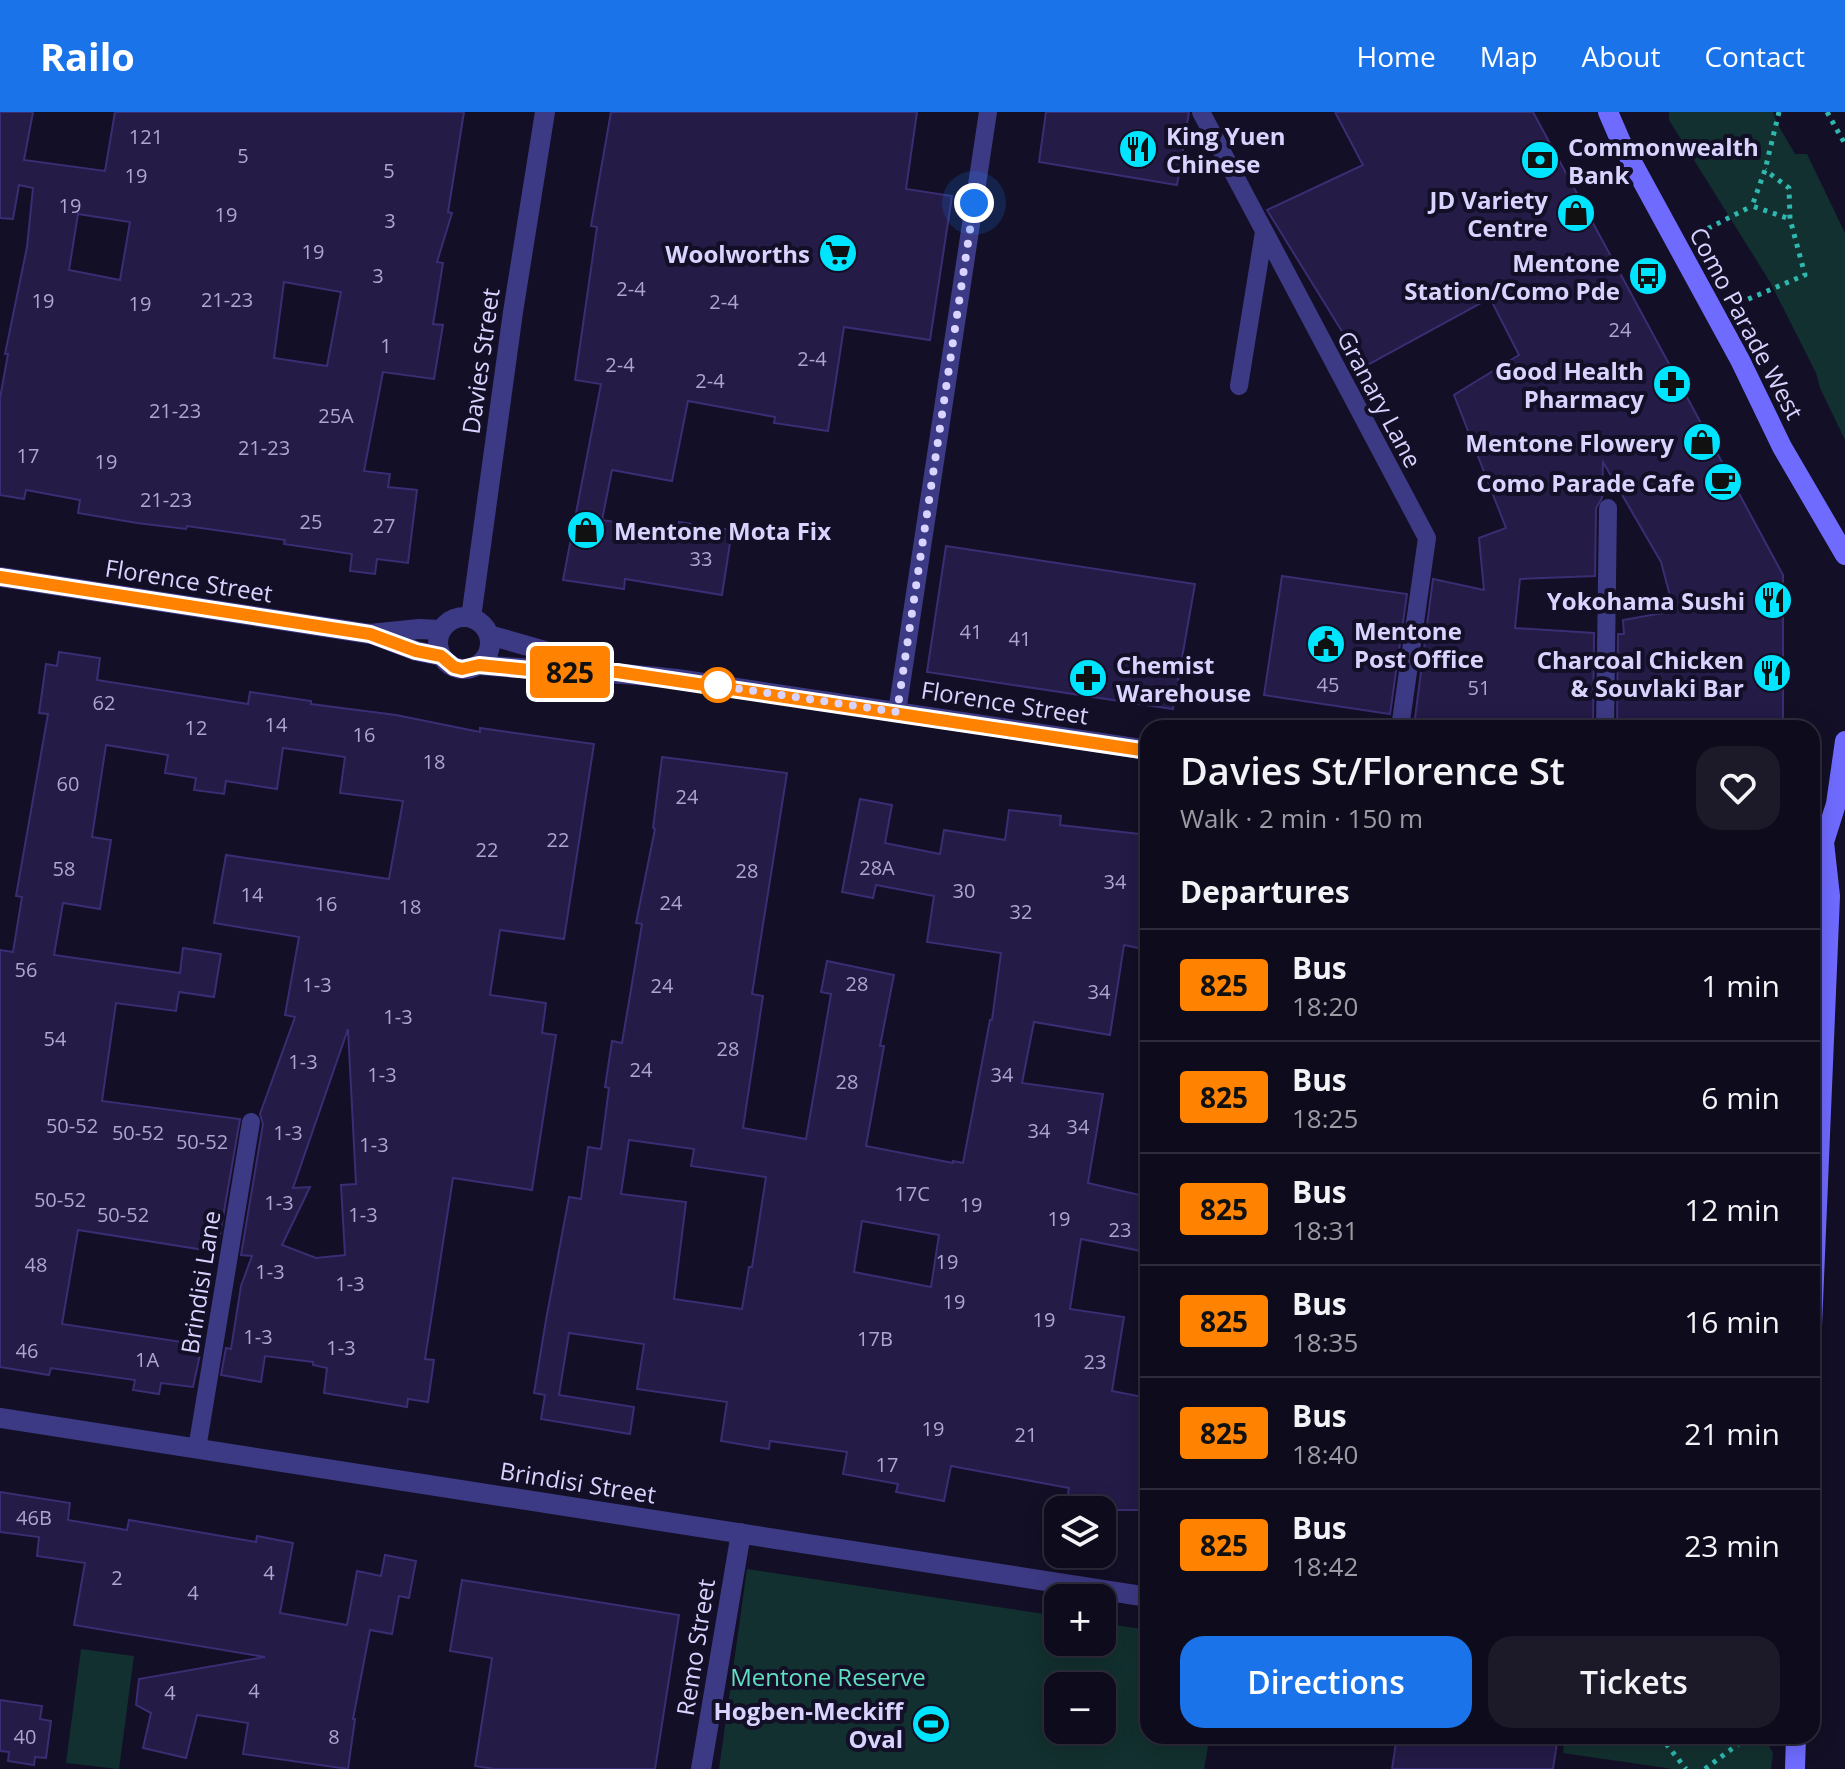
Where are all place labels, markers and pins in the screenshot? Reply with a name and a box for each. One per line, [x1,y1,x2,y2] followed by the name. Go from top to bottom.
[1166,119,1286,180] place label: King Yuen Chinese
[1117,128,1159,170] restaurant icon: King Yuen Chinese
[1568,130,1759,191] place label: Commonwealth Bank
[1519,139,1561,181] bank icon: Commonwealth Bank
[1427,183,1548,244] place label: JD Variety Centre
[1555,192,1597,234] shop icon: JD Variety Centre
[817,232,859,274] supermarket icon: Woolworths
[665,237,810,270] place label: Woolworths
[1404,246,1620,307] place label: Mentone Station/Como Pde
[1627,255,1669,297] bus stop icon: Mentone Station/Como Pde
[1495,354,1644,415] place label: Good Health Pharmacy
[1651,363,1693,405] pharmacy icon: Good Health Pharmacy
[1681,421,1723,463] shop icon: Mentone Flowery
[1465,426,1674,459] place label: Mentone Flowery
[1702,461,1744,503] cafe icon: Como Parade Cafe
[1476,466,1695,499] place label: Como Parade Cafe
[565,509,607,551] shop icon: Mentone Mota Fix
[614,514,831,547] place label: Mentone Mota Fix
[1752,579,1794,621] restaurant icon: Yokohama Sushi
[1547,584,1745,617] place label: Yokohama Sushi
[1354,614,1484,675] place label: Mentone Post Office
[1305,623,1347,665] public building icon: Mentone Post Office
[1537,643,1744,704] place label: Charcoal Chicken & Souvlaki Bar
[1116,648,1251,709] place label: Chemist Warehouse
[1751,652,1793,694] restaurant icon: Charcoal Chicken & Souvlaki Bar
[1067,657,1109,699] pharmacy icon: Chemist Warehouse
[701,668,735,702] unlabelled marker
[713,1694,904,1755] place label: Hogben-Meckiff Oval
[910,1703,952,1745] sports icon: Hogben-Meckiff Oval

